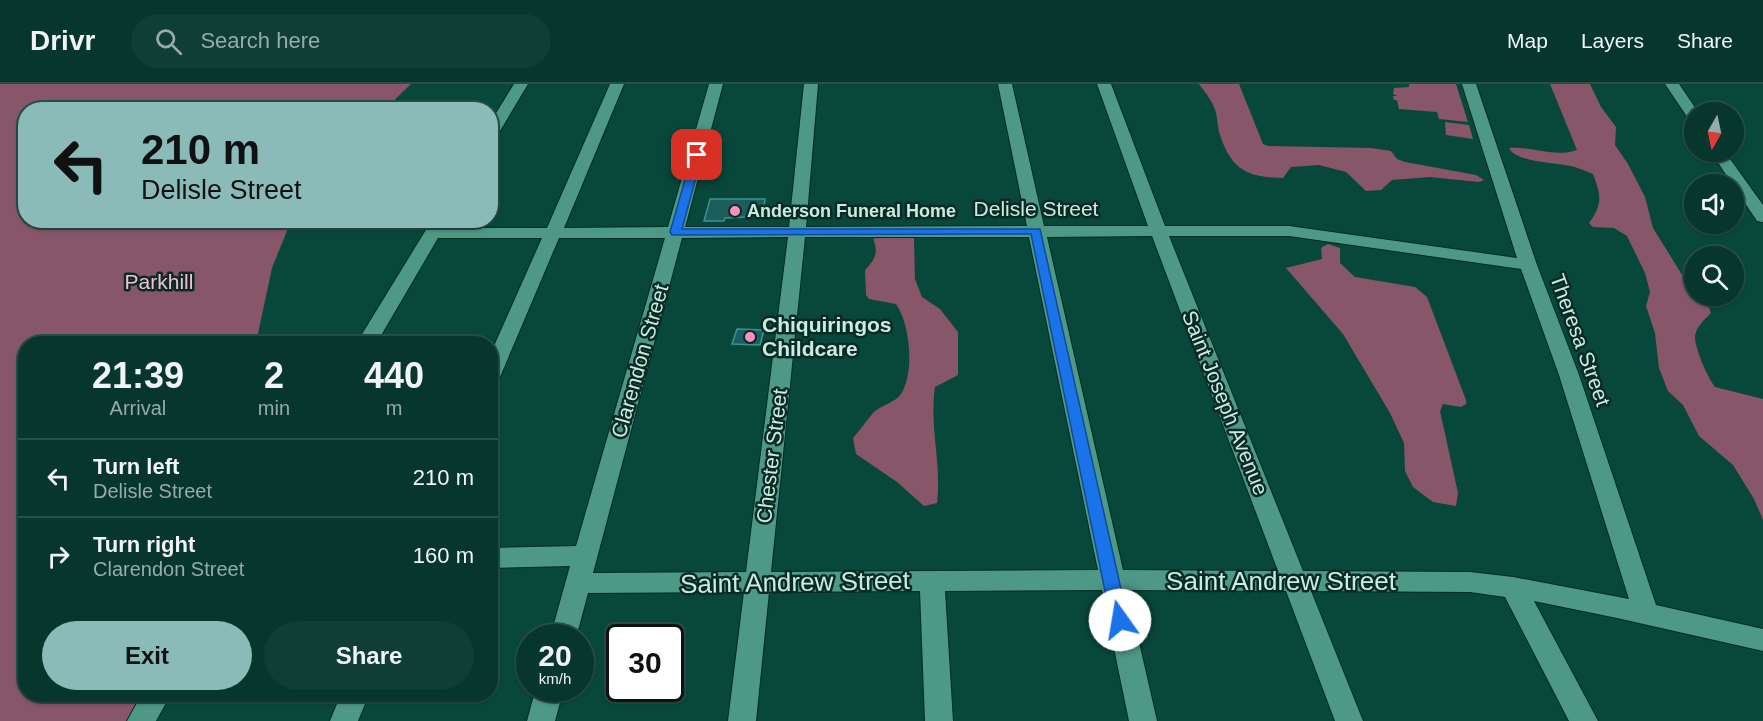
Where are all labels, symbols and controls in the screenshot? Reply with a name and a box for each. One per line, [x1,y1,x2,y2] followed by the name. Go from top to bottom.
[131,14,551,68] search box
[30,25,95,56] text: Drivr
[152,25,185,58] icon: search
[200,28,320,53] text: Search here
[1507,29,1548,52] text: Map
[1581,29,1644,52] text: Layers
[1677,29,1733,52] text: Share
[1684,102,1744,162] north arrow
[1684,102,1744,306] map controls
[42,126,120,204] icon: left
[141,126,260,173] text: 210 m
[671,129,722,180] pin
[680,138,713,171] icon: arrive
[1684,174,1744,234] button: sound
[141,175,302,205] text: Delisle Street
[974,197,1099,220] street label: Delisle Street
[747,201,956,221] place label: Anderson Funeral Home
[728,204,742,218] marker: Anderson Funeral Home
[1684,246,1744,306] button: search
[125,270,193,293] park label: Parkhill
[1546,271,1615,409] street label: Theresa Street
[607,281,672,440] street label: Clarendon Street
[1178,307,1273,498] street label: Saint Joseph Avenue
[762,313,892,360] place label: Chiquiringos Childcare
[743,330,757,344] marker: Chiquiringos Childcare
[92,355,184,396] text: 21:39
[264,355,284,396] text: 2
[364,355,424,396] text: 440
[752,387,791,525] street label: Chester Street
[110,397,166,419] text: Arrival
[258,397,290,419] text: min
[386,397,402,419] text: m
[93,454,179,479] text: Turn left
[42,462,75,495] icon: left
[413,465,474,490] text: 210 m
[93,480,212,502] text: Delisle Street
[93,532,195,557] text: Turn right
[42,540,75,573] icon: right
[413,543,474,568] text: 160 m
[93,558,244,580] text: Clarendon Street
[680,565,911,599] street label: Saint Andrew Street
[1166,566,1397,596] street label: Saint Andrew Street
[1088,588,1152,652] position arrow
[42,621,252,690] button: Exit
[264,621,474,690] button: Share
[606,624,684,702] speed limit sign: 30
[538,639,572,672] text: 20
[539,670,571,687] text: km/h

